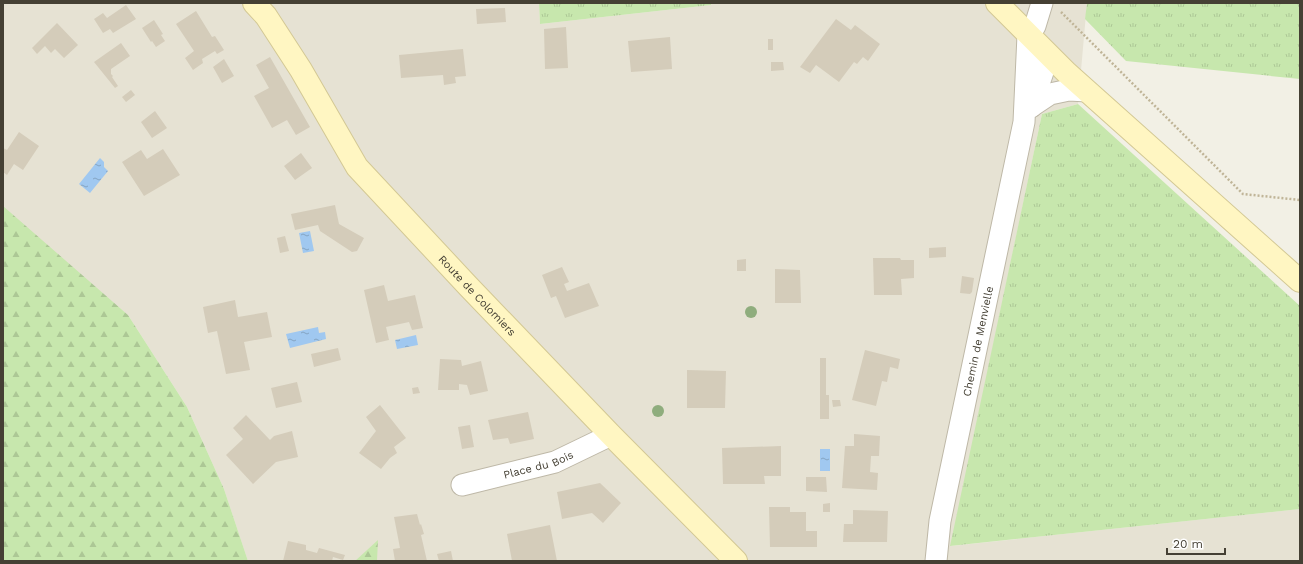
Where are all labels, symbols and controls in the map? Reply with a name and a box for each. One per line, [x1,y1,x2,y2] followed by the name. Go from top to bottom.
[436,252,519,339] street label: Route de Colomiers
[960,285,996,397] street label: Chemin de Menvielle
[502,448,576,481] street label: Place du Bois
[1167,530,1225,556] scale bar
[1173,537,1203,551] text: 20 m

